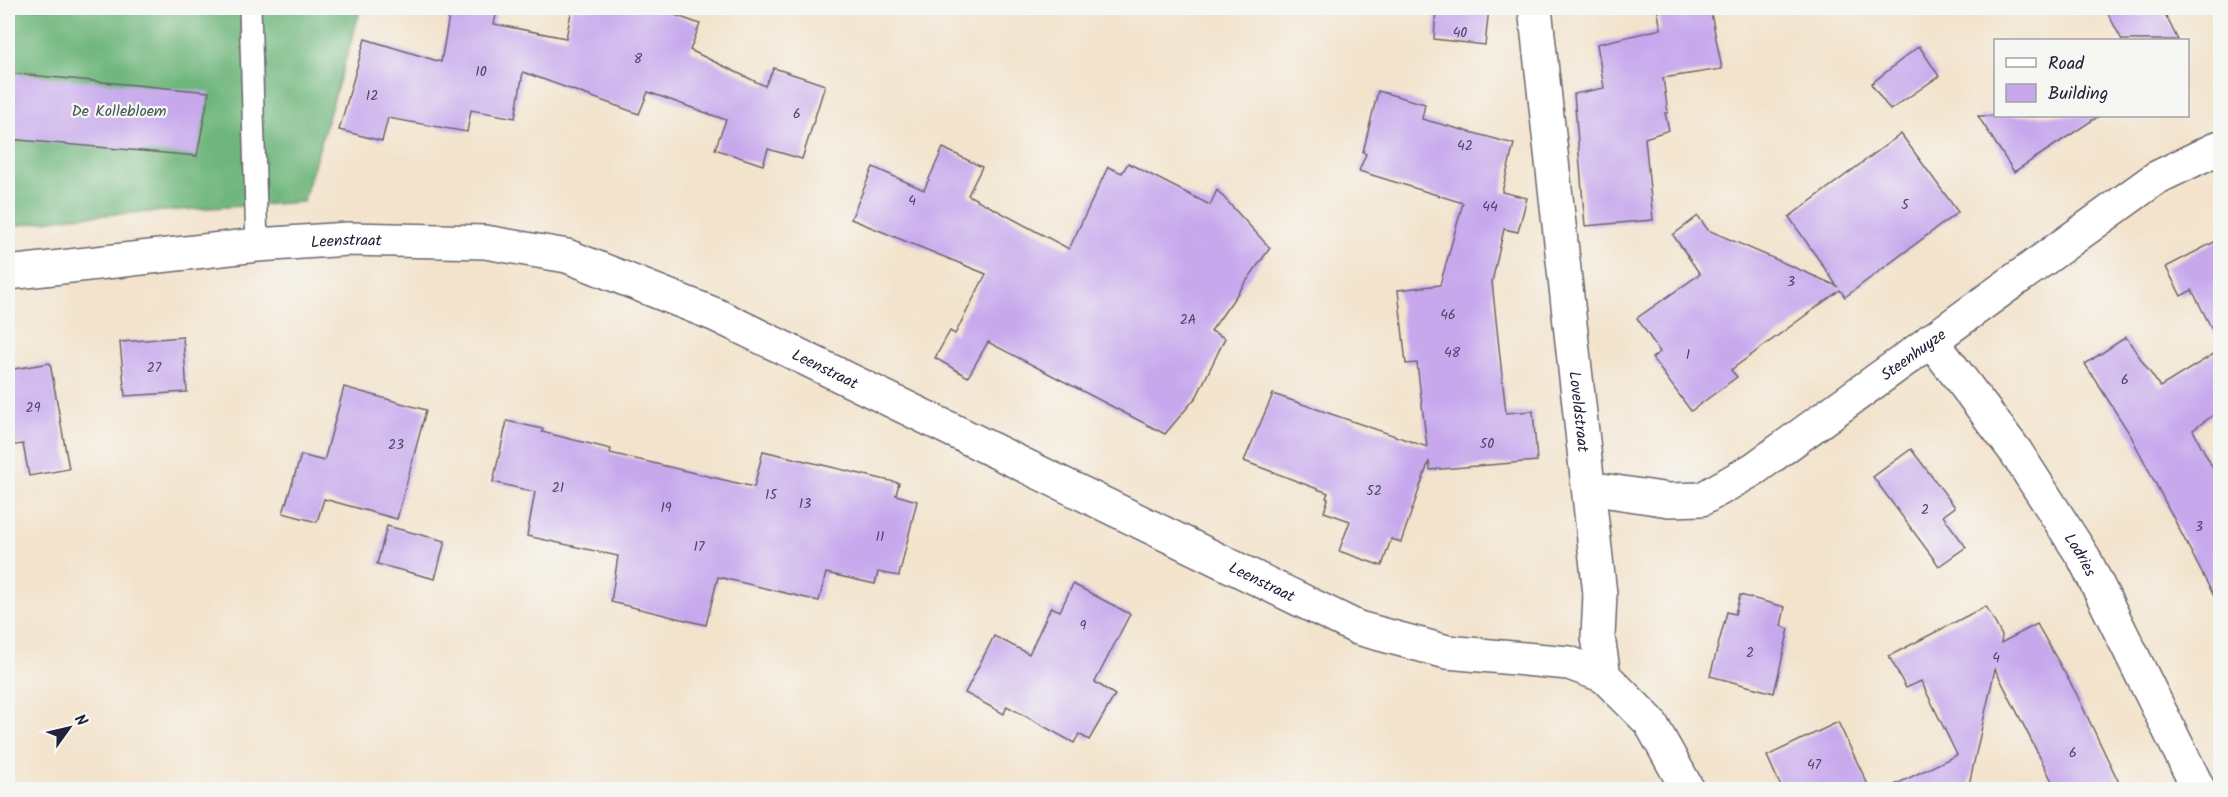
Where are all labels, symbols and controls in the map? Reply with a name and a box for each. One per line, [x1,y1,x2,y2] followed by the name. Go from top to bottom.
[1453,22,1467,44] house number: 40
[1994,39,2189,117] legend
[634,48,643,70] house number: 8
[2048,50,2085,79] text: Road
[475,61,487,83] house number: 10
[2048,80,2108,109] text: Building
[366,85,378,107] house number: 12
[71,99,167,124] park label: De Kollebloem
[793,103,801,125] house number: 6
[1457,135,1473,157] house number: 42
[908,190,916,212] house number: 4
[1901,194,1910,216] house number: 5
[1482,196,1498,218] house number: 44
[310,228,383,255] street label: Leenstraat
[1787,271,1795,293] house number: 3
[1440,304,1456,326] house number: 46
[1180,309,1196,331] house number: 2A
[1876,323,1952,388] street label: Steenhuyze
[1444,342,1461,364] house number: 48
[787,343,863,397] street label: Leenstraat
[1686,344,1690,366] house number: 1
[147,357,162,379] house number: 27
[2121,369,2129,391] house number: 6
[1561,370,1595,454] street label: Loveldstraat
[26,397,41,419] house number: 29
[1480,433,1494,455] house number: 50
[388,434,404,456] house number: 23
[552,477,564,499] house number: 21
[1366,480,1382,502] house number: 52
[765,484,778,506] house number: 15
[799,493,811,515] house number: 13
[660,497,672,519] house number: 19
[1921,499,1929,521] house number: 2
[2195,516,2203,538] house number: 3
[876,526,884,548] house number: 11
[2057,528,2102,581] street label: Lodries
[694,536,705,558] house number: 17
[1224,556,1300,610] street label: Leenstraat
[1080,615,1087,637] house number: 9
[1746,642,1754,664] house number: 2
[1992,647,2000,669] house number: 4
[39,698,99,758] north arrow
[67,709,93,732] text: N
[2069,742,2077,764] house number: 6
[1807,754,1822,776] house number: 47

